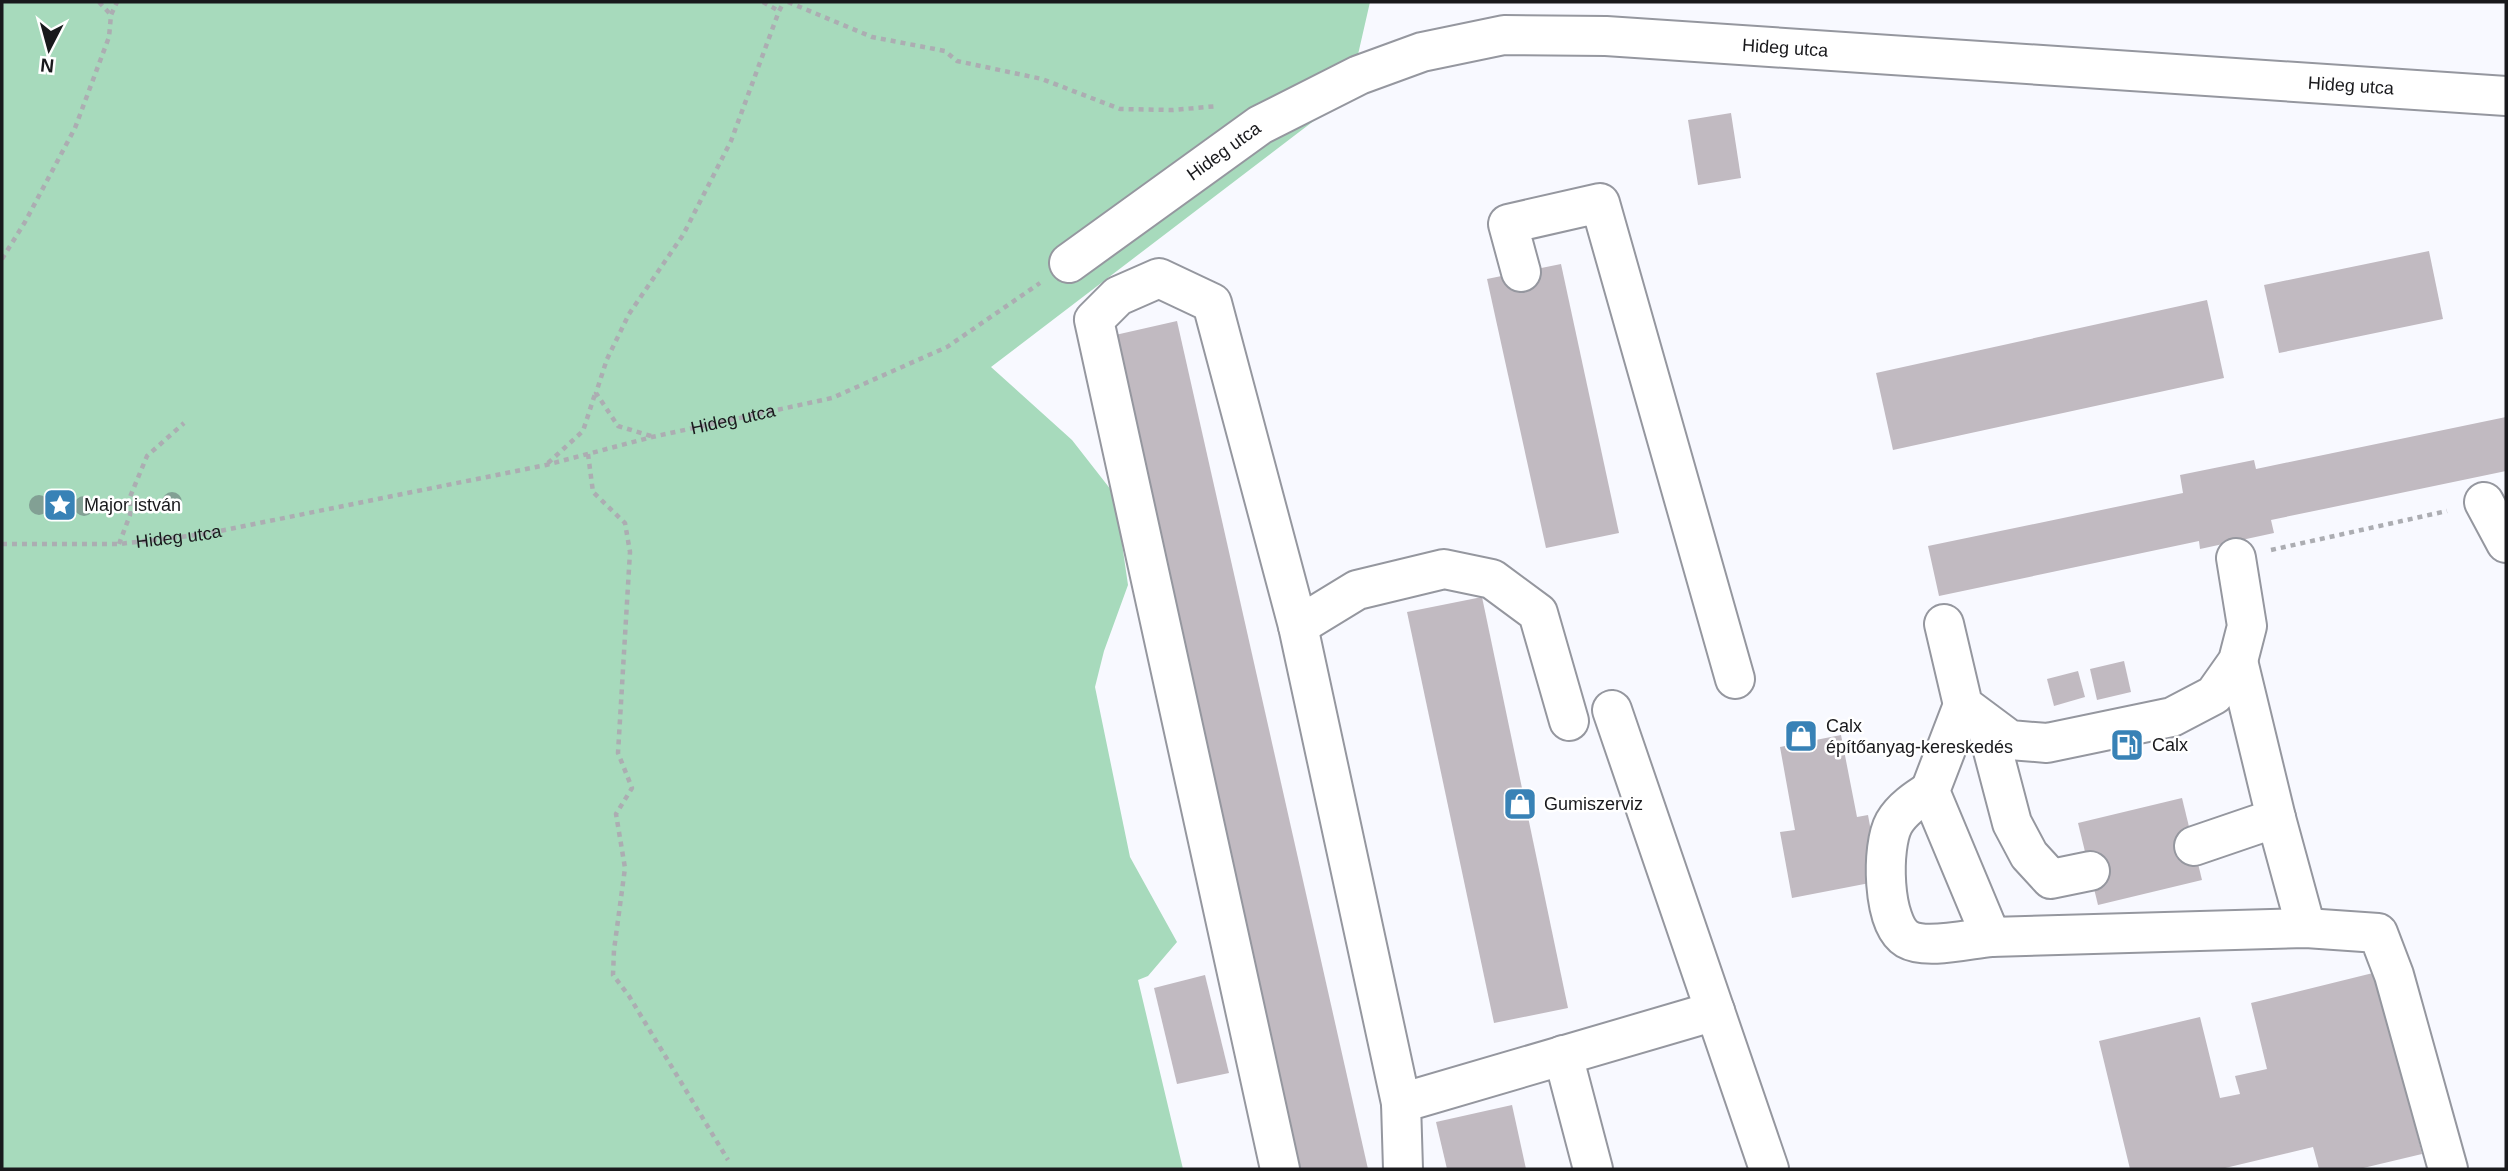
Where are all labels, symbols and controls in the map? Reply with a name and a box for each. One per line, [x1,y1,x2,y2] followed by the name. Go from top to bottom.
[14,14,84,84] north arrow
[1742,35,1830,61] street label: Hideg utca
[39,54,55,77] text: N
[2307,73,2396,99] street label: Hideg utca
[1183,117,1265,184] street label: Hideg utca
[689,400,778,438] street label: Hideg utca
[41,486,79,524] place icon: Major istván
[84,495,181,515] place label: Major istván
[135,521,224,552] street label: Hideg utca
[1826,716,2013,757] place label: Calx építőanyag-kereskedés
[1782,717,1820,755] shop icon: Calx építőanyag-kereskedés
[2108,726,2146,764] fuel station icon: Calx
[2152,735,2188,755] place label: Calx
[1501,785,1539,823] shop icon: Gumiszerviz
[1544,794,1643,814] place label: Gumiszerviz

